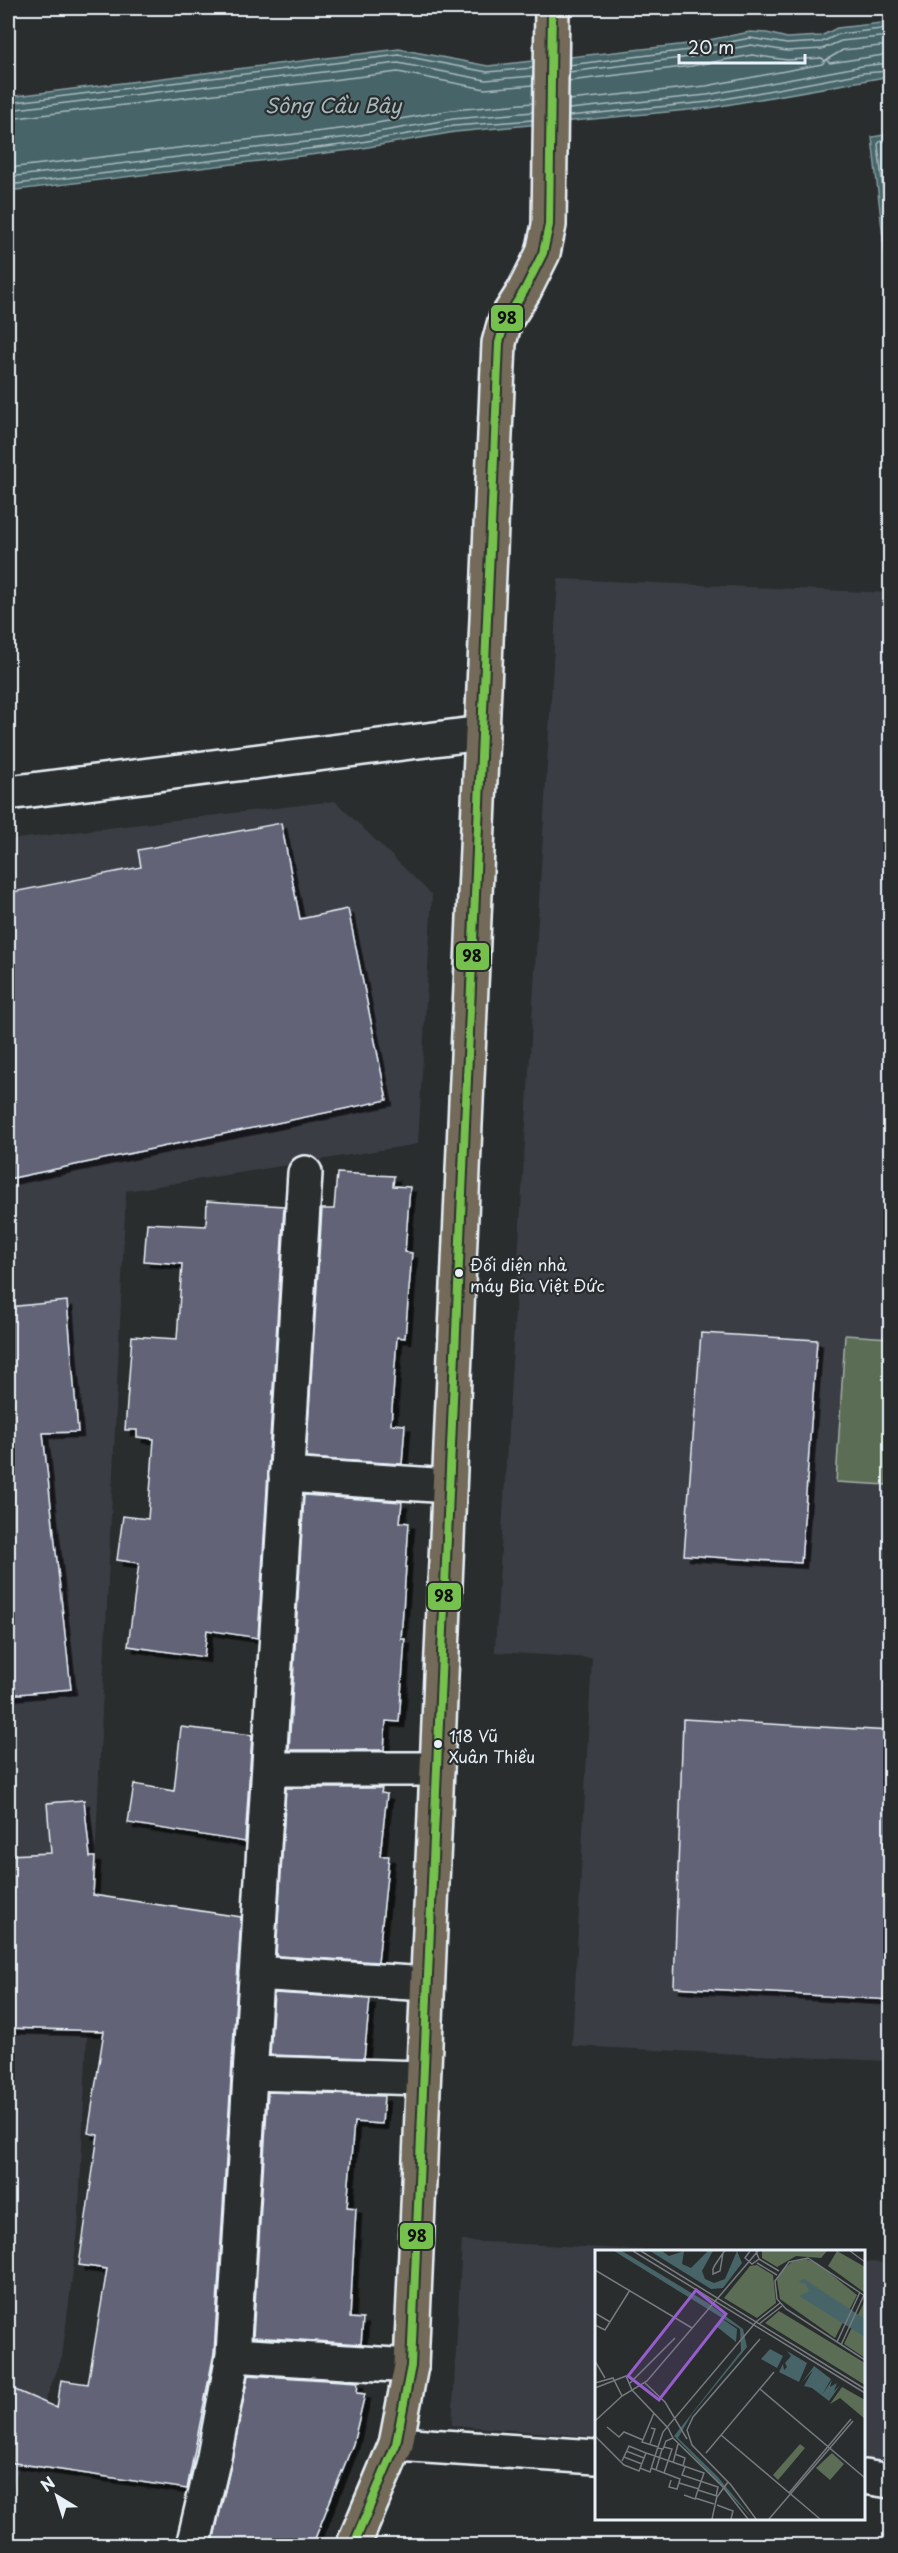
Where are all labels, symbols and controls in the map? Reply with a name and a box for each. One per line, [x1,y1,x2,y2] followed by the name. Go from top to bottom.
[679,27,805,65] scale bar
[688,33,734,60] text: 20 m
[265,90,403,120] water label: Sông Cầu Bây
[490,304,524,332] line badge: 98
[497,305,517,329] text: 98
[455,942,490,971] line badge: 98
[462,943,482,967] text: 98
[470,1252,605,1297] place label: Đối diện nhà máy Bia Việt Đức
[453,1267,465,1279] marker: Đối diện nhà máy Bia Việt Đức
[427,1582,462,1611] line badge: 98
[434,1583,454,1607] text: 98
[449,1723,535,1768] place label: 118 Vũ Xuân Thiều
[432,1738,444,1750] marker: 118 Vũ Xuân Thiều
[399,2222,434,2250] line badge: 98
[407,2223,427,2247] text: 98
[595,2250,865,2520] inset map
[27,2466,87,2526] north arrow
[35,2470,60,2497] text: N

